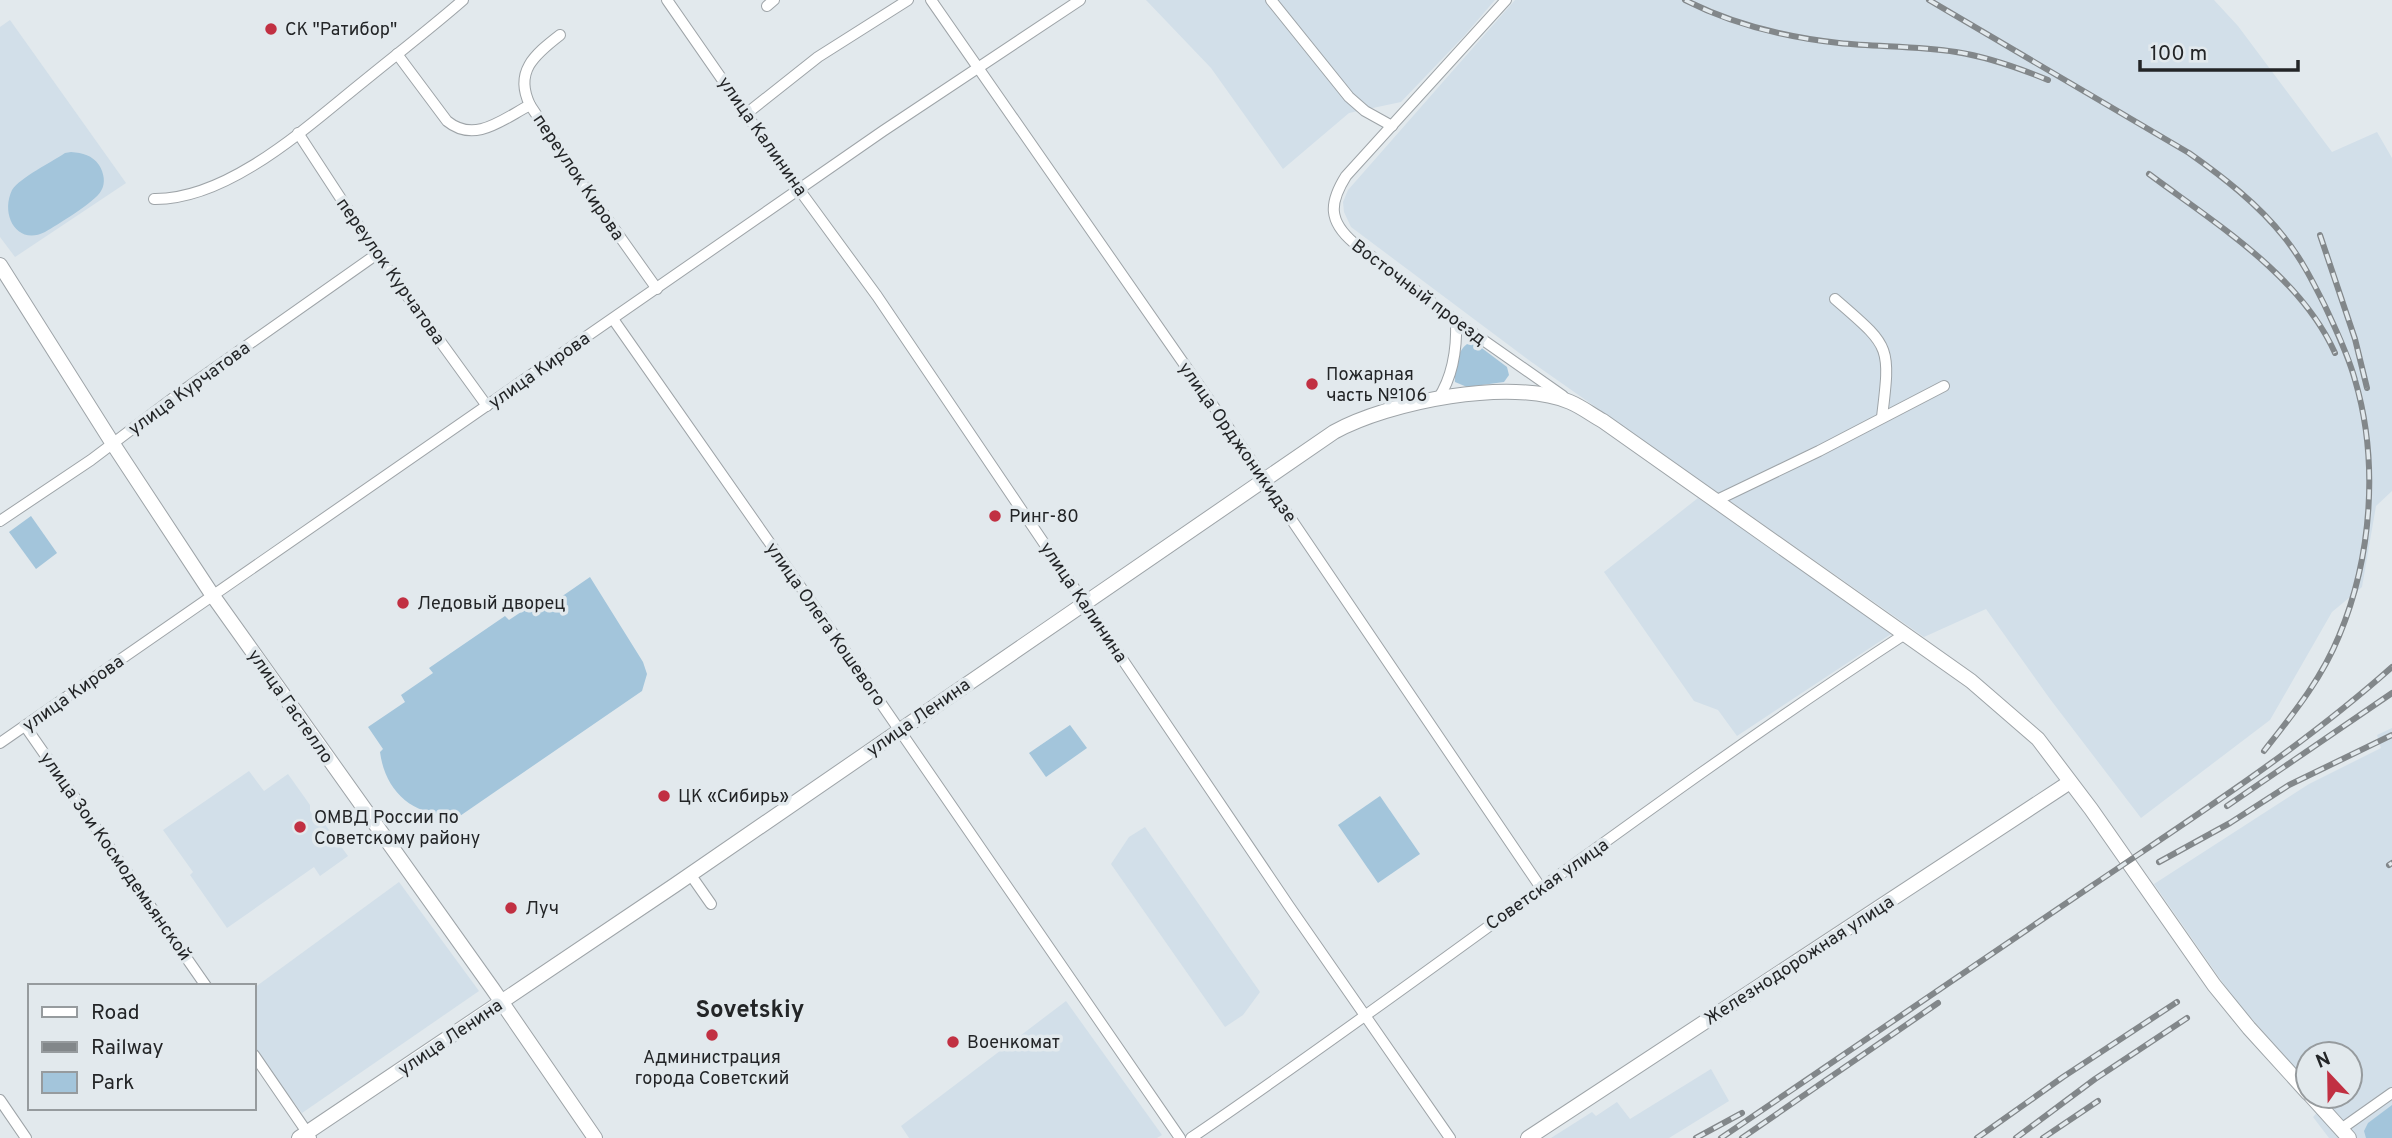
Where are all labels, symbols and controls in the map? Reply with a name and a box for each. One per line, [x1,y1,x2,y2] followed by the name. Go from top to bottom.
[285,19,397,42] place label: СК "Ратибор"
[263,21,279,37] marker: СК "Ратибор"
[2140,28,2298,72] scale bar
[2150,41,2207,68] text: 100 m
[712,73,812,201] street label: улица Калинина
[527,110,629,246] street label: переулок Кирова
[330,194,449,350] street label: переулок Курчатова
[1346,235,1490,351] street label: Восточный проезд
[485,328,595,415] street label: улица Кирова
[124,337,255,441] street label: улица Курчатова
[1173,358,1301,528] street label: улица Орджоникидзе
[1326,364,1427,408] place label: Пожарная часть №106
[1304,376,1320,392] marker: Пожарная часть №106
[1009,506,1079,529] place label: Ринг-80
[987,508,1003,524] marker: Ринг-80
[759,538,890,711] street label: улица Олега Кошевого
[1034,538,1132,668] street label: улица Калинина
[417,593,565,616] place label: Ледовый дворец
[395,595,411,611] marker: Ледовый дворец
[242,645,338,768] street label: улица Гастелло
[19,651,129,738] street label: улица Кирова
[863,674,975,762] street label: улица Ленина
[34,748,196,966] street label: улица Зои Космодемьянской
[678,786,789,809] place label: ЦК «Сибирь»
[656,788,672,804] marker: ЦК «Сибирь»
[314,807,480,851] place label: ОМВД России по Советскому району
[292,819,308,835] marker: ОМВД России по Советскому району
[1482,834,1614,936] street label: Советская улица
[1701,891,1899,1031] street label: Железнодорожная улица
[525,898,559,921] place label: Луч
[503,900,519,916] marker: Луч
[28,984,256,1110] legend
[394,995,508,1082] street label: улица Ленина
[696,996,804,1026] district label: Sovetskiy
[91,1000,140,1027] text: Road
[704,1027,720,1043] marker: Администрация города Советский
[967,1032,1060,1055] place label: Военкомат
[945,1034,961,1050] marker: Военкомат
[91,1035,164,1062] text: Railway
[2294,1040,2364,1110] north arrow
[635,1047,789,1091] place label: Администрация города Советский
[2313,1047,2334,1075] text: N
[91,1070,134,1097] text: Park

